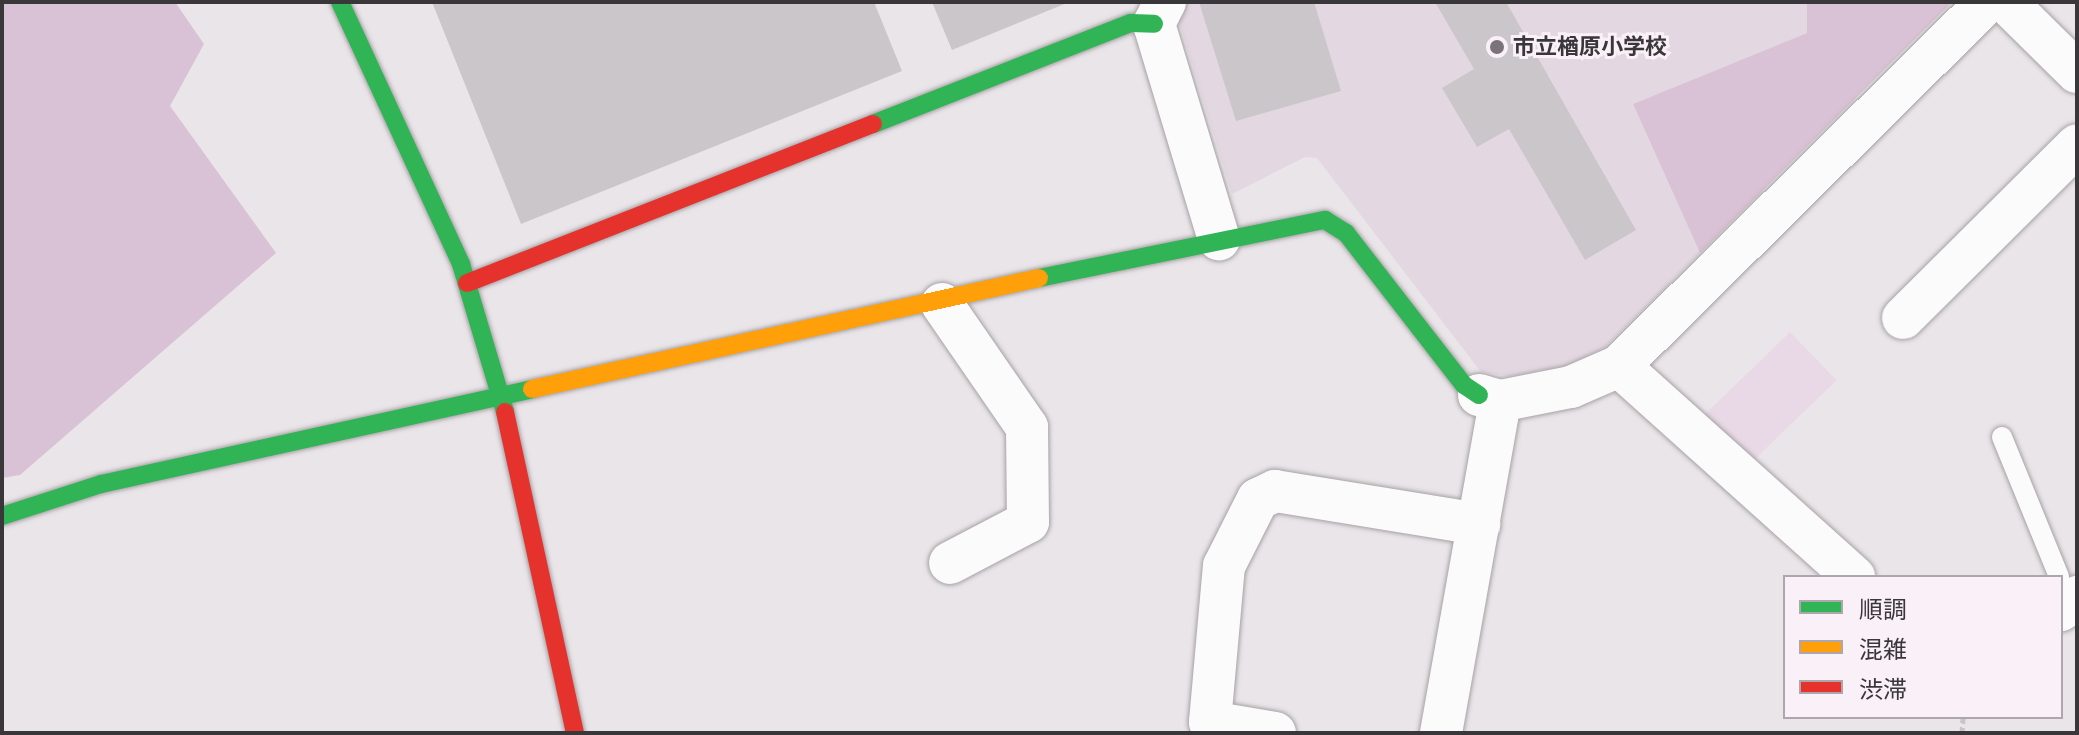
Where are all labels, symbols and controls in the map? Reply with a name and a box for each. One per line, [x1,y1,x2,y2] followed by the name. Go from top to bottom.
[1513,34,1667,60] place label: 市立楢原小学校
[1488,38,1506,56] marker: 市立楢原小学校
[1783,575,2063,719] legend
[1859,596,1907,624] text: 順調
[1859,636,1907,664] text: 混雑
[1859,676,1907,704] text: 渋滞

